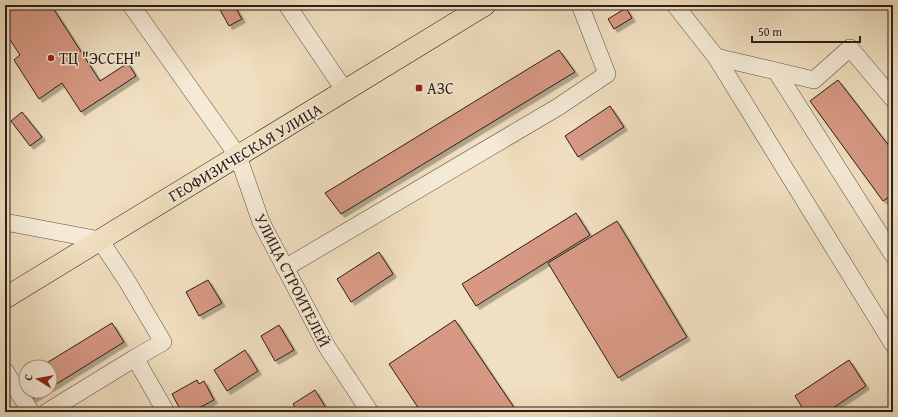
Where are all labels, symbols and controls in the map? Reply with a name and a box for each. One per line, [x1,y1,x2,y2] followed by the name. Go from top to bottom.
[752,18,860,44] scale bar
[758,23,782,40] text: 50 m
[59,46,141,70] place label: ТЦ "ЭССЕН"
[46,53,56,63] marker: ТЦ "ЭССЕН"
[427,76,454,100] place label: АЗС
[414,83,424,93] marker: АЗС
[164,96,327,207] street label: ГЕОФИЗИЧЕСКАЯ УЛИЦА
[249,209,337,351] street label: УЛИЦА СТРОИТЕЛЕЙ
[18,359,58,399] north arrow
[20,373,37,382] text: С

